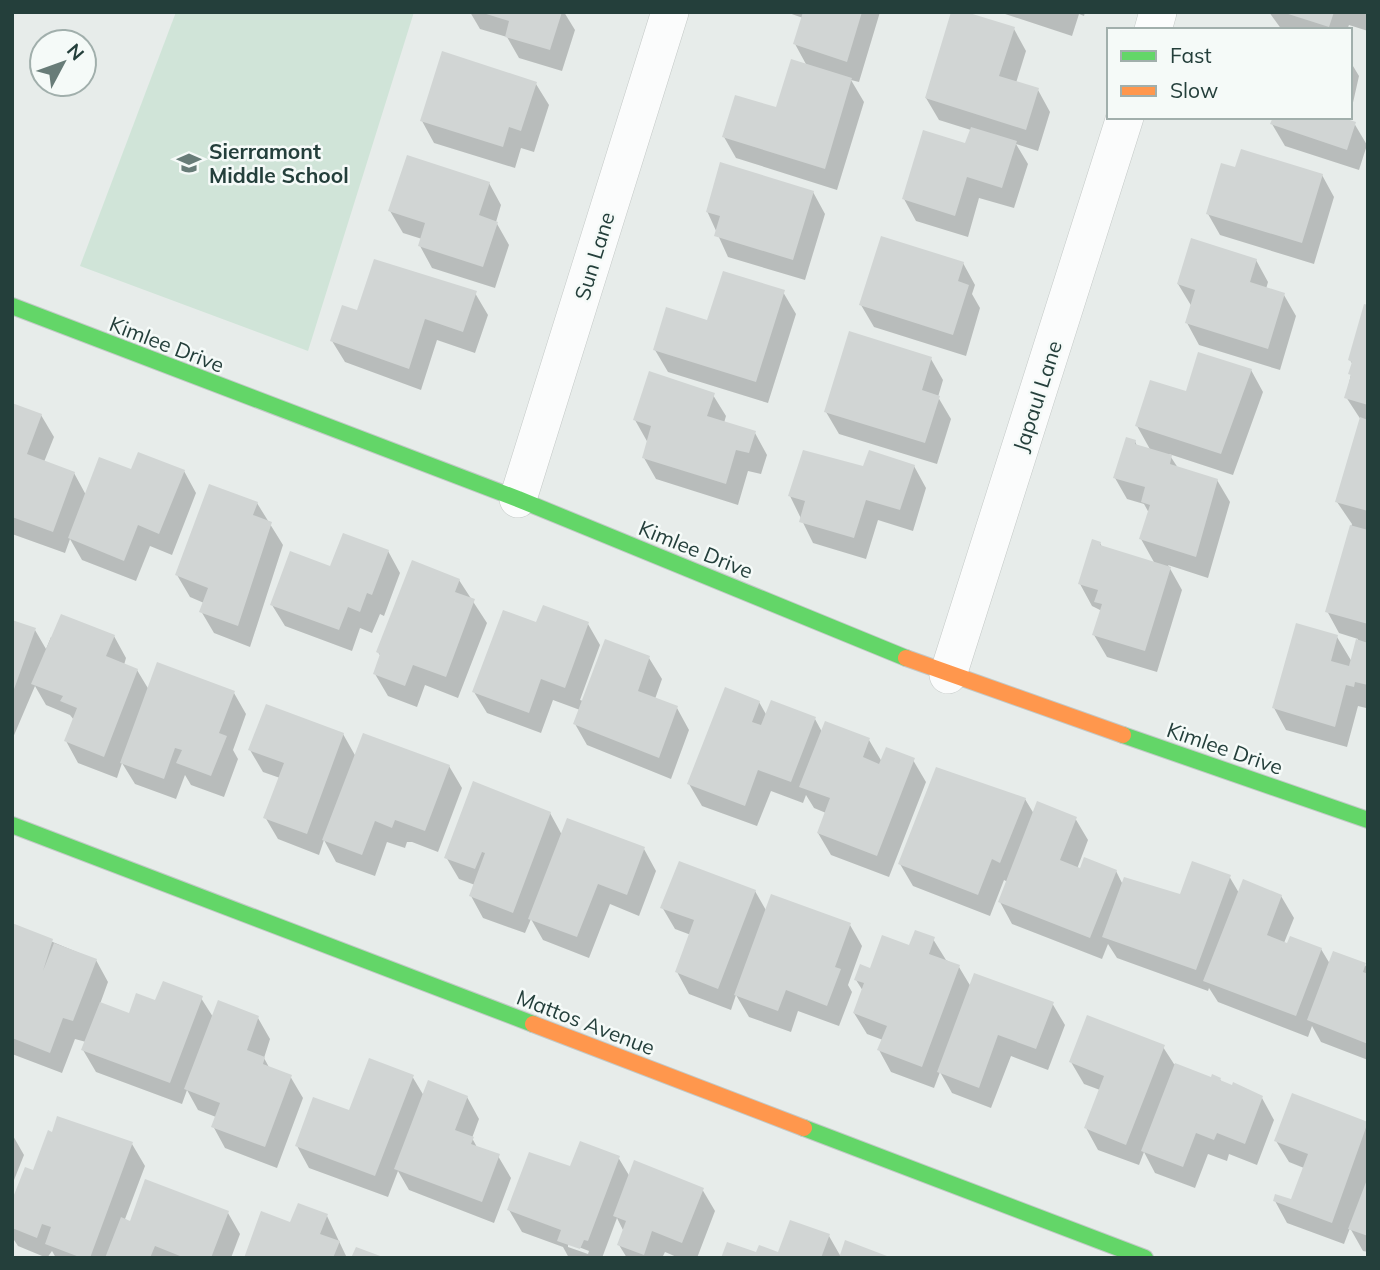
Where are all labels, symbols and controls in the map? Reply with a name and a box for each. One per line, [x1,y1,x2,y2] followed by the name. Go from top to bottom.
[28,28,98,98] north arrow
[1107,28,1352,119] legend
[62,39,90,65] text: N
[1170,42,1212,68] text: Fast
[1170,77,1218,103] text: Slow
[209,138,349,188] place label: Sierramont Middle School
[175,149,203,177] school or university icon: Sierramont Middle School
[568,209,620,303] street label: Sun Lane
[106,310,228,378] street label: Kimlee Drive
[1007,337,1067,455] street label: Japaul Lane
[635,514,757,584] street label: Kimlee Drive
[1164,716,1286,780] street label: Kimlee Drive
[513,984,659,1060] street label: Mattos Avenue

